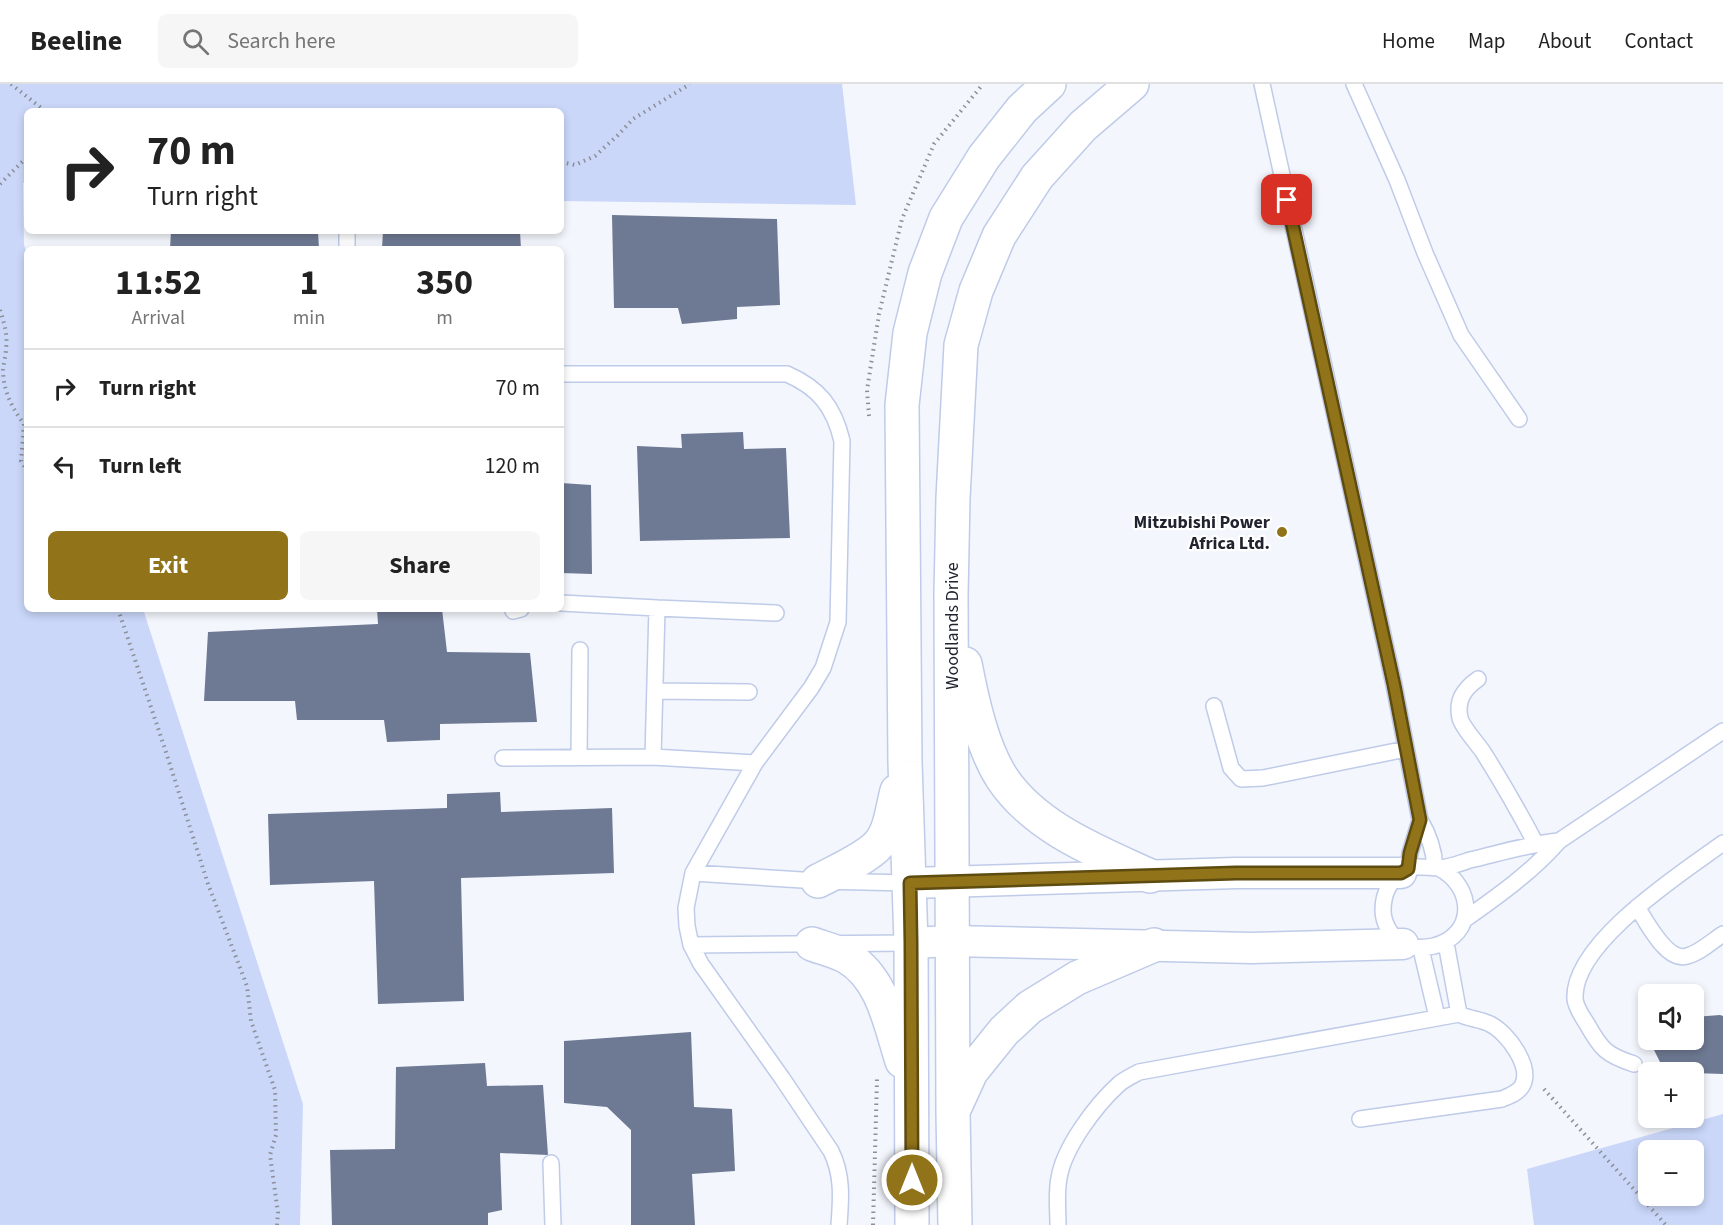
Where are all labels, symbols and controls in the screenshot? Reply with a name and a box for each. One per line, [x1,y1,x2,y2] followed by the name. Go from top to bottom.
[158,14,578,68] search box
[30,21,122,61] text: Beeline
[179,25,212,58] icon: search
[227,25,336,57] text: Search here
[1382,26,1435,56] text: Home
[1468,26,1506,56] text: Map
[1539,26,1591,56] text: About
[1624,26,1693,56] text: Contact
[147,121,236,181] text: 70 m
[48,132,126,210] icon: right
[1261,174,1312,225] pin
[147,177,258,216] text: Turn right
[1270,183,1303,216] icon: arrive
[115,257,202,308] text: 11:52
[299,257,318,308] text: 1
[416,257,473,308] text: 350
[131,304,185,332] text: Arrival
[293,304,325,332] text: min
[436,304,453,332] text: m
[48,372,81,405] icon: right
[99,372,196,404] text: Turn right
[495,372,540,404] text: 70 m
[48,450,81,483] icon: left
[99,450,181,482] text: Turn left
[485,450,540,482] text: 120 m
[1133,510,1271,556] place label: Mitzubishi Power Africa Ltd.
[1275,525,1289,539] marker: Mitzubishi Power Africa Ltd.
[48,531,288,600] button: Exit
[300,531,540,600] button: Share
[940,562,965,690] street label: Woodlands Drive
[1638,984,1704,1206] map controls
[1638,984,1704,1050] button: sound
[1638,1062,1704,1128] button: +
[1638,1140,1704,1206] button: −
[880,1148,944,1212] position arrow

